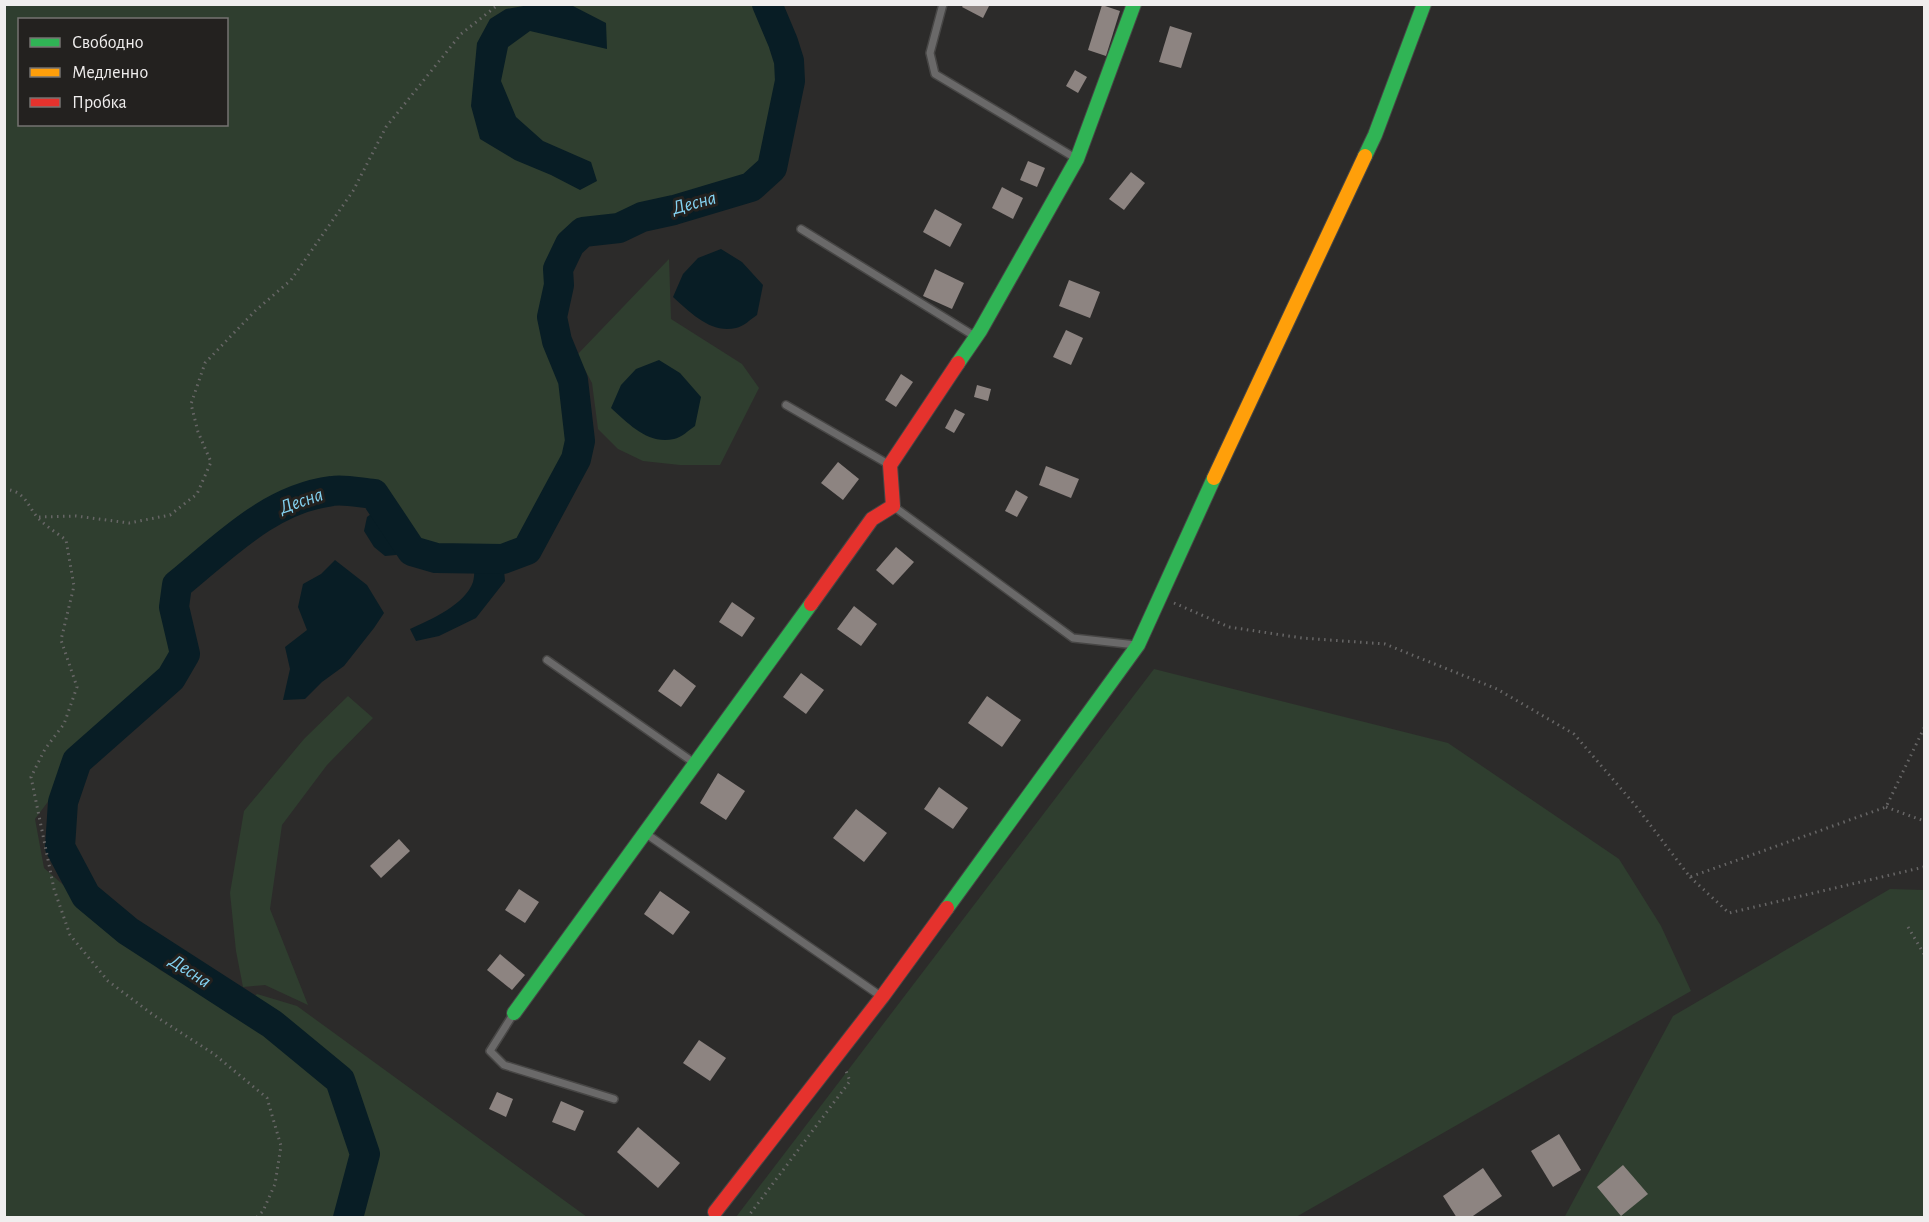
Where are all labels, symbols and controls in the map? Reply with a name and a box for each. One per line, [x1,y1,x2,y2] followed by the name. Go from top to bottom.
[18,18,228,126] legend
[72,33,144,52] text: Свободно
[72,64,148,82] text: Медленно
[72,93,127,112] text: Пробка
[669,188,718,219] water label: Десна
[276,484,326,518] water label: Десна
[165,950,214,992] water label: Десна

